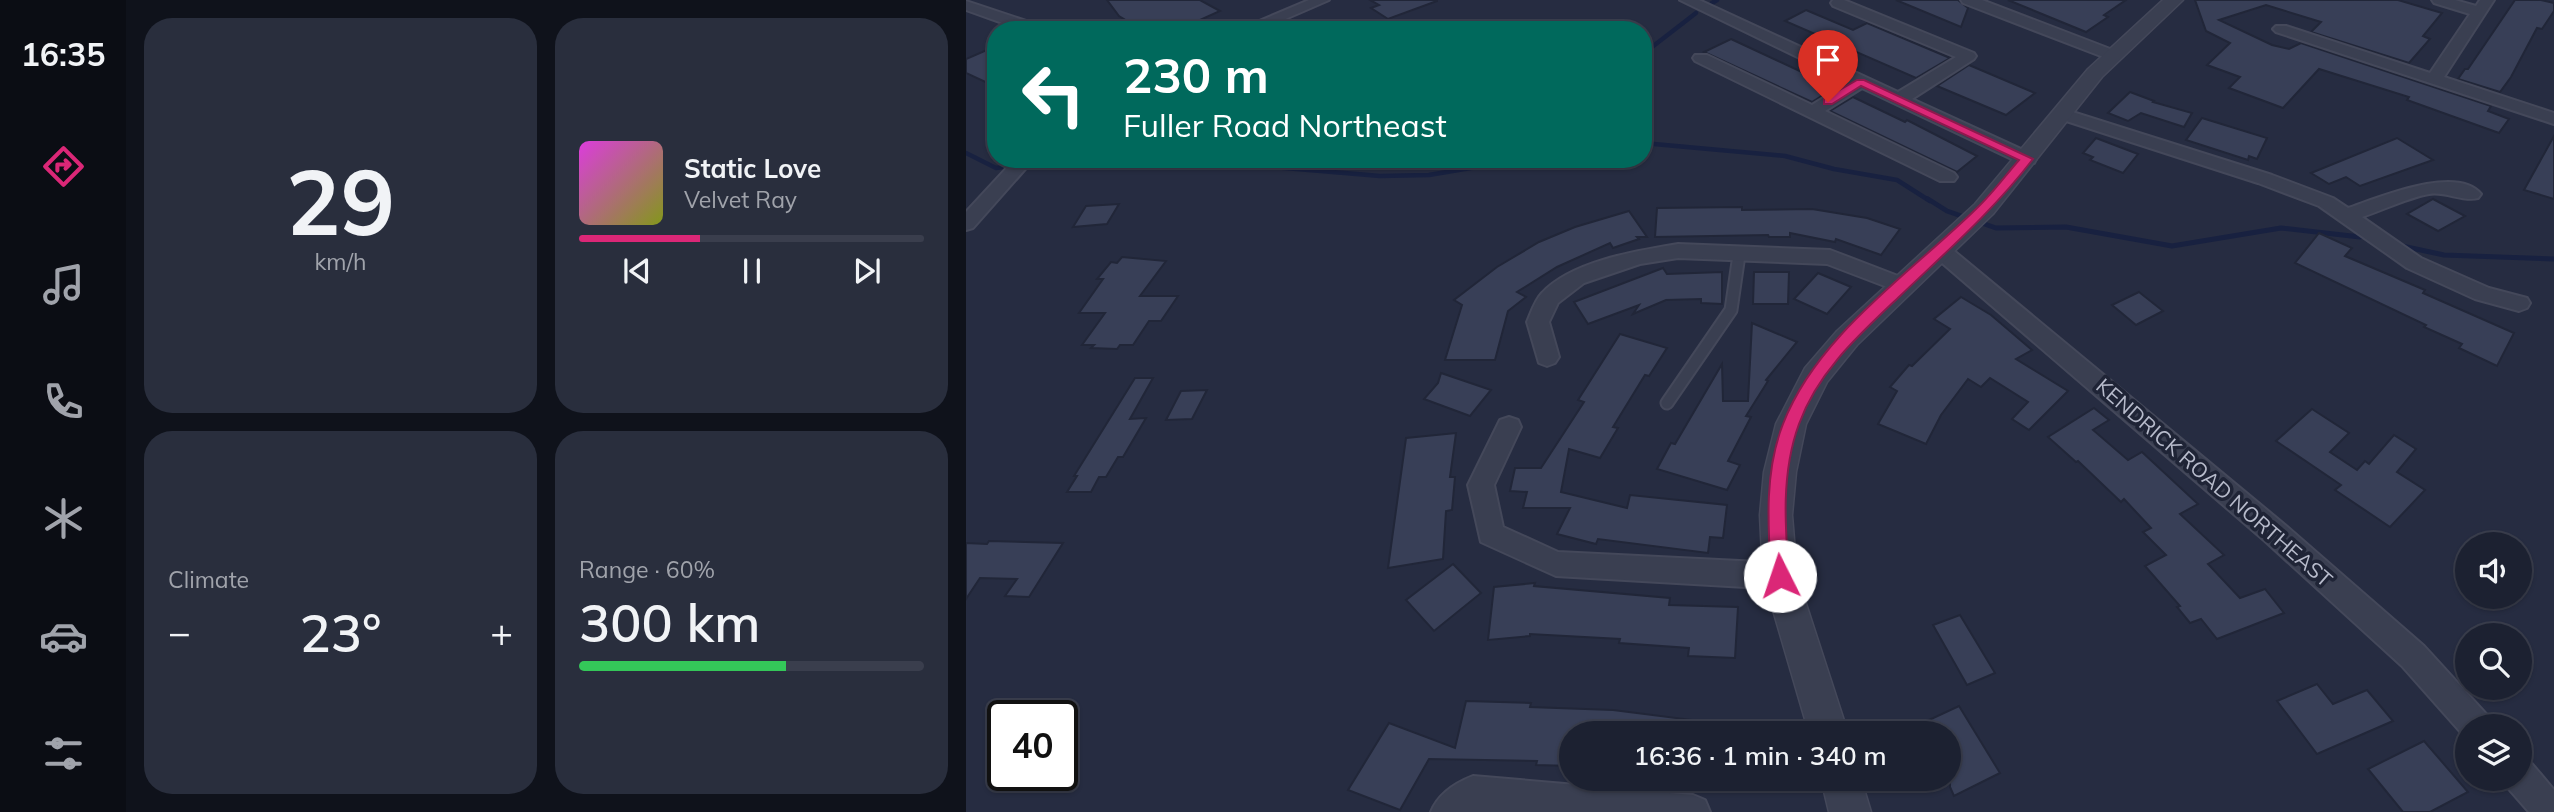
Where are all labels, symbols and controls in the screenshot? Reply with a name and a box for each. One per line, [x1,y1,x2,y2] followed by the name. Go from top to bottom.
[1798,30,1858,102] pin
[21,34,105,74] text: 16:35
[1809,41,1847,79] icon: arrive
[1123,44,1269,105] text: 230 m
[1008,49,1099,140] icon: left
[1123,105,1447,145] text: Fuller Road Northeast
[39,142,88,191] icon: directions
[286,144,395,258] text: 29
[684,152,821,185] text: Static Love
[684,185,797,214] text: Velvet Ray
[314,247,367,276] text: km/h
[618,252,656,290] icon: previous
[733,252,771,290] icon: pause
[848,252,886,290] icon: next
[39,260,88,309] icon: music
[2091,372,2338,592] street label: KENDRICK ROAD NORTHEAST
[39,377,88,426] icon: phone
[39,494,88,543] icon: climate
[2455,532,2532,791] map controls
[2455,532,2532,609] button: sound
[1743,539,1817,613] position arrow
[579,555,715,584] text: Range · 60%
[168,565,249,594] text: Climate
[579,590,760,655] text: 300 km
[300,600,381,665] text: 23°
[168,608,191,656] text: −
[490,608,513,656] text: +
[39,612,88,661] icon: car
[2455,623,2532,700] button: search
[987,700,1078,791] speed limit sign: 40
[2455,714,2532,791] button: layers
[39,729,88,778] icon: filters
[1633,739,1887,772] text: 16:36 · 1 min · 340 m

